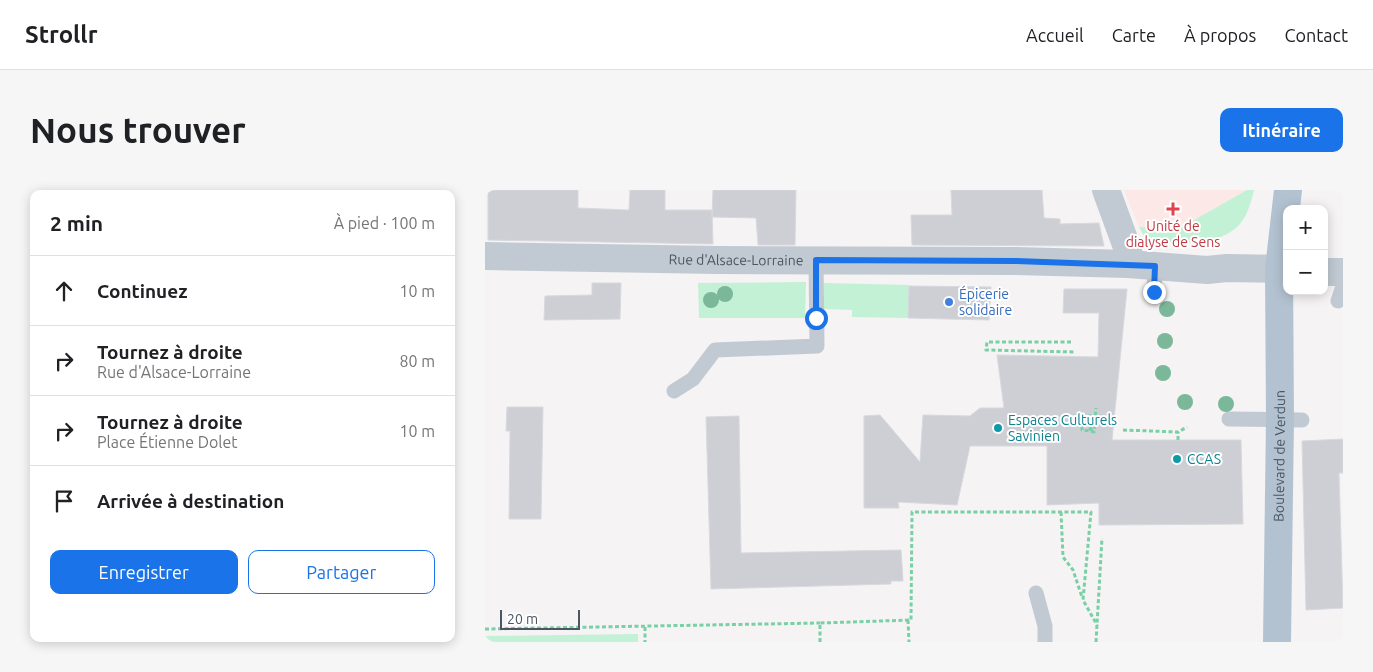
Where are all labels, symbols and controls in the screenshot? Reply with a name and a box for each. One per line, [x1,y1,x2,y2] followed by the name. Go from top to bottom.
[25,21,98,48] text: Strollr
[1026,25,1084,45] text: Accueil
[1112,25,1156,45] text: Carte
[1184,25,1256,45] text: À propos
[1284,25,1348,45] text: Contact
[1220,108,1343,152] button: Itinéraire
[30,110,246,150] text: Nous trouver
[1166,202,1180,216] marker: Unité de dialyse de Sens
[1283,205,1328,295] map controls
[1283,205,1328,250] button: +
[50,211,103,235] text: 2 min
[334,214,435,232] text: À pied · 100 m
[1126,218,1220,250] place label: Unité de dialyse de Sens
[1283,250,1328,295] button: −
[668,251,803,268] street label: Rue d'Alsace-Lorraine
[50,277,78,305] icon: ahead
[97,280,187,302] text: Continuez
[1143,281,1166,304] route end
[399,282,435,300] text: 10 m
[959,285,1012,318] place label: Épicerie solidaire
[943,296,955,308] marker: Épicerie solidaire
[805,307,828,330] route start
[97,341,243,363] text: Tournez à droite
[50,347,78,375] icon: right
[399,352,435,370] text: 80 m
[97,363,251,381] text: Rue d'Alsace-Lorraine
[1271,390,1288,522] street label: Boulevard de Verdun
[97,411,243,433] text: Tournez à droite
[1008,412,1117,444] place label: Espaces Culturels Savinien
[50,417,78,445] icon: right
[399,422,435,440] text: 10 m
[992,422,1004,434] marker: Espaces Culturels Savinien
[97,433,238,451] text: Place Étienne Dolet
[1187,451,1221,467] place label: CCAS
[1171,453,1183,465] marker: CCAS
[50,487,78,515] icon: arrive
[97,490,284,512] text: Arrivée à destination
[50,550,238,594] button: Enregistrer
[248,550,435,594] button: Partager
[500,607,580,630] scale bar
[507,611,538,627] text: 20 m

